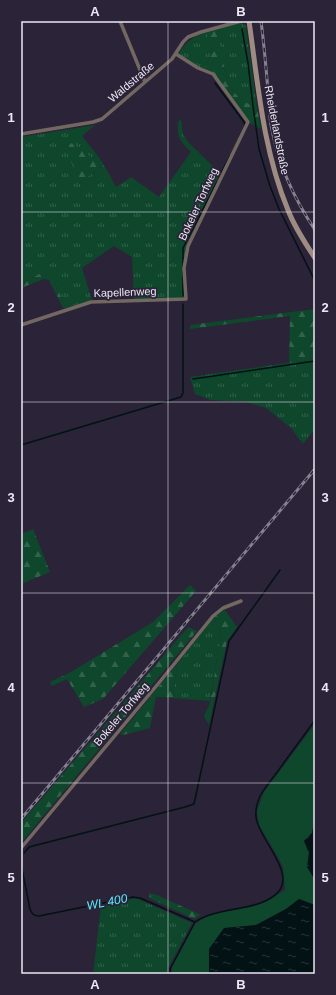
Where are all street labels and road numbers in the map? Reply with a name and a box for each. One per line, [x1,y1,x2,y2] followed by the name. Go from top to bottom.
[106,59,156,105] street label: Waldstraße
[262,84,292,176] street label: Rheiderlandstraße
[176,166,220,242] street label: Bokeler Torfweg
[93,285,157,299] street label: Kapellenweg
[91,680,151,748] street label: Bokeler Torfweg

